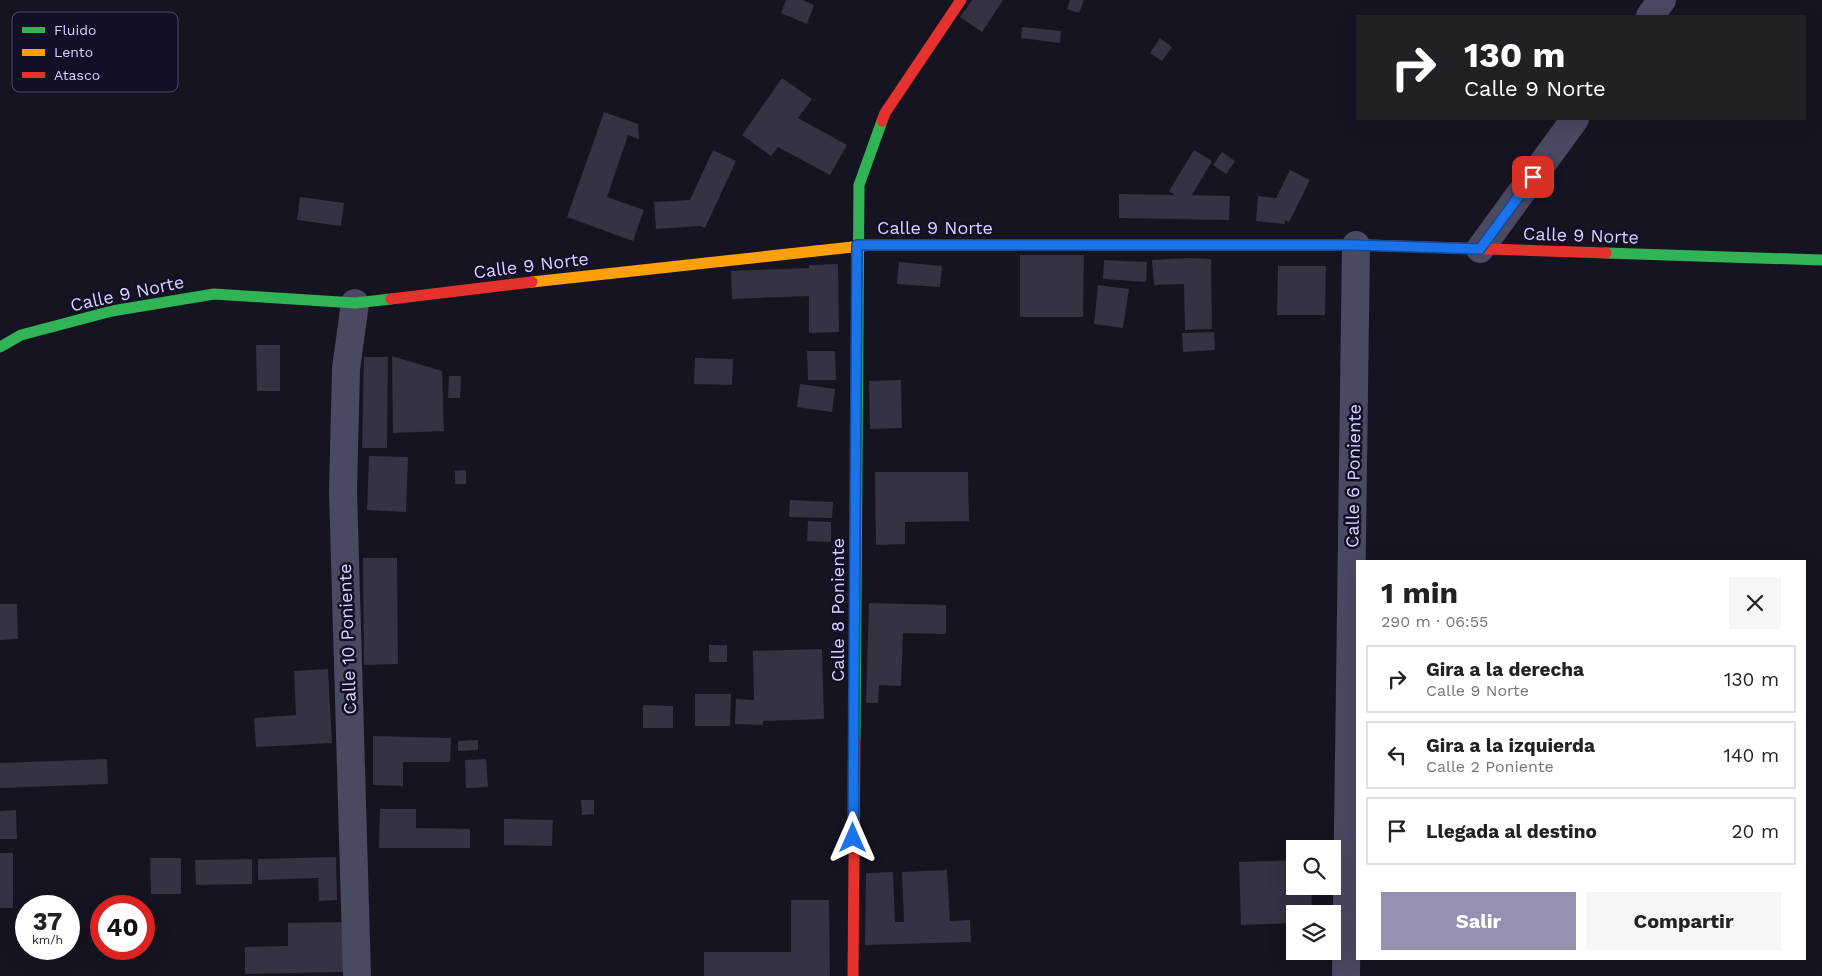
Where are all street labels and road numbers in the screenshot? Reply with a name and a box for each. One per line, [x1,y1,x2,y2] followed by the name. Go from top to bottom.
[877,217,993,238] street label: Calle 9 Norte
[1523,222,1639,248] street label: Calle 9 Norte
[472,248,590,282] street label: Calle 9 Norte
[68,271,186,315] street label: Calle 9 Norte
[1341,404,1365,548] street label: Calle 6 Poniente
[827,538,848,682] street label: Calle 8 Poniente
[334,563,360,715] street label: Calle 10 Poniente

